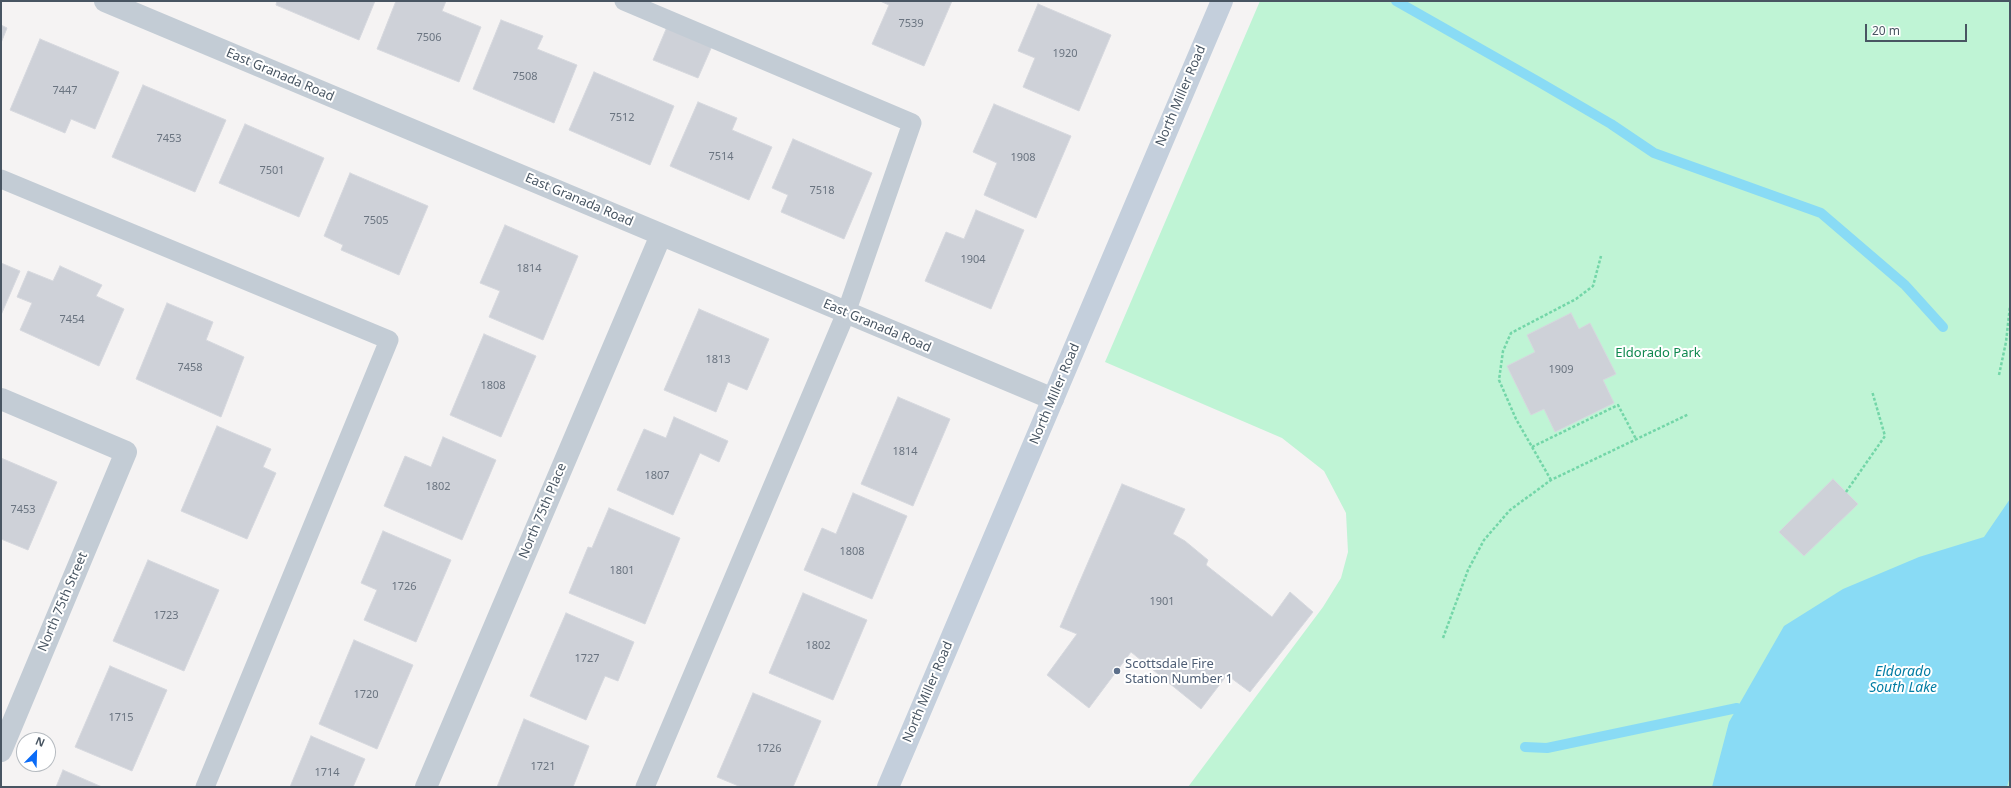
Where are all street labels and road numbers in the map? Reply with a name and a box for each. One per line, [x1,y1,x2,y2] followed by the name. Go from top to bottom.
[1153,43,1209,149] street label: North Miller Road
[224,45,336,105] street label: East Granada Road
[523,170,635,230] street label: East Granada Road
[821,296,933,356] street label: East Granada Road
[1027,341,1083,447] street label: North Miller Road
[516,461,570,561] street label: North 75th Place
[35,550,91,654] street label: North 75th Street
[900,639,956,745] street label: North Miller Road

